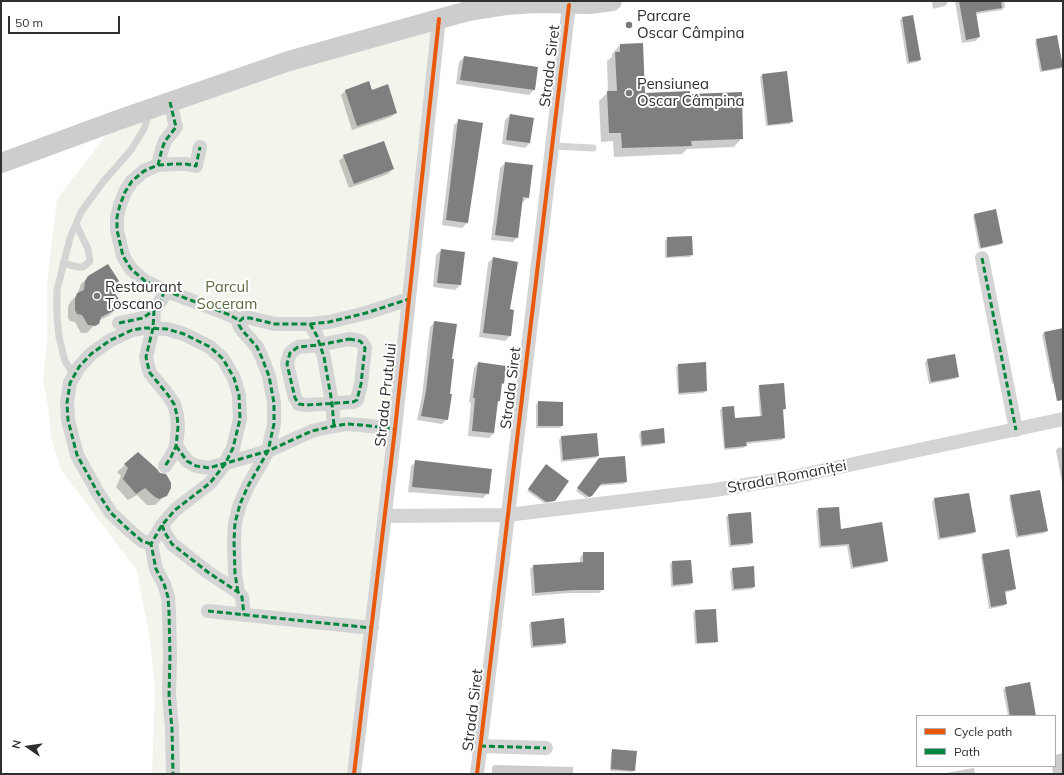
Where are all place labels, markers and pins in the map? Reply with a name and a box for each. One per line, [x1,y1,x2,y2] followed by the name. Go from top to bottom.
[637,7,745,42] place label: Parcare Oscar Câmpina
[624,20,634,30] marker: Parcare Oscar Câmpina
[637,75,745,110] place label: Pensiunea Oscar Câmpina
[624,88,634,98] marker: Pensiunea Oscar Câmpina
[105,278,182,313] place label: Restaurant Toscano
[92,291,102,301] marker: Restaurant Toscano

